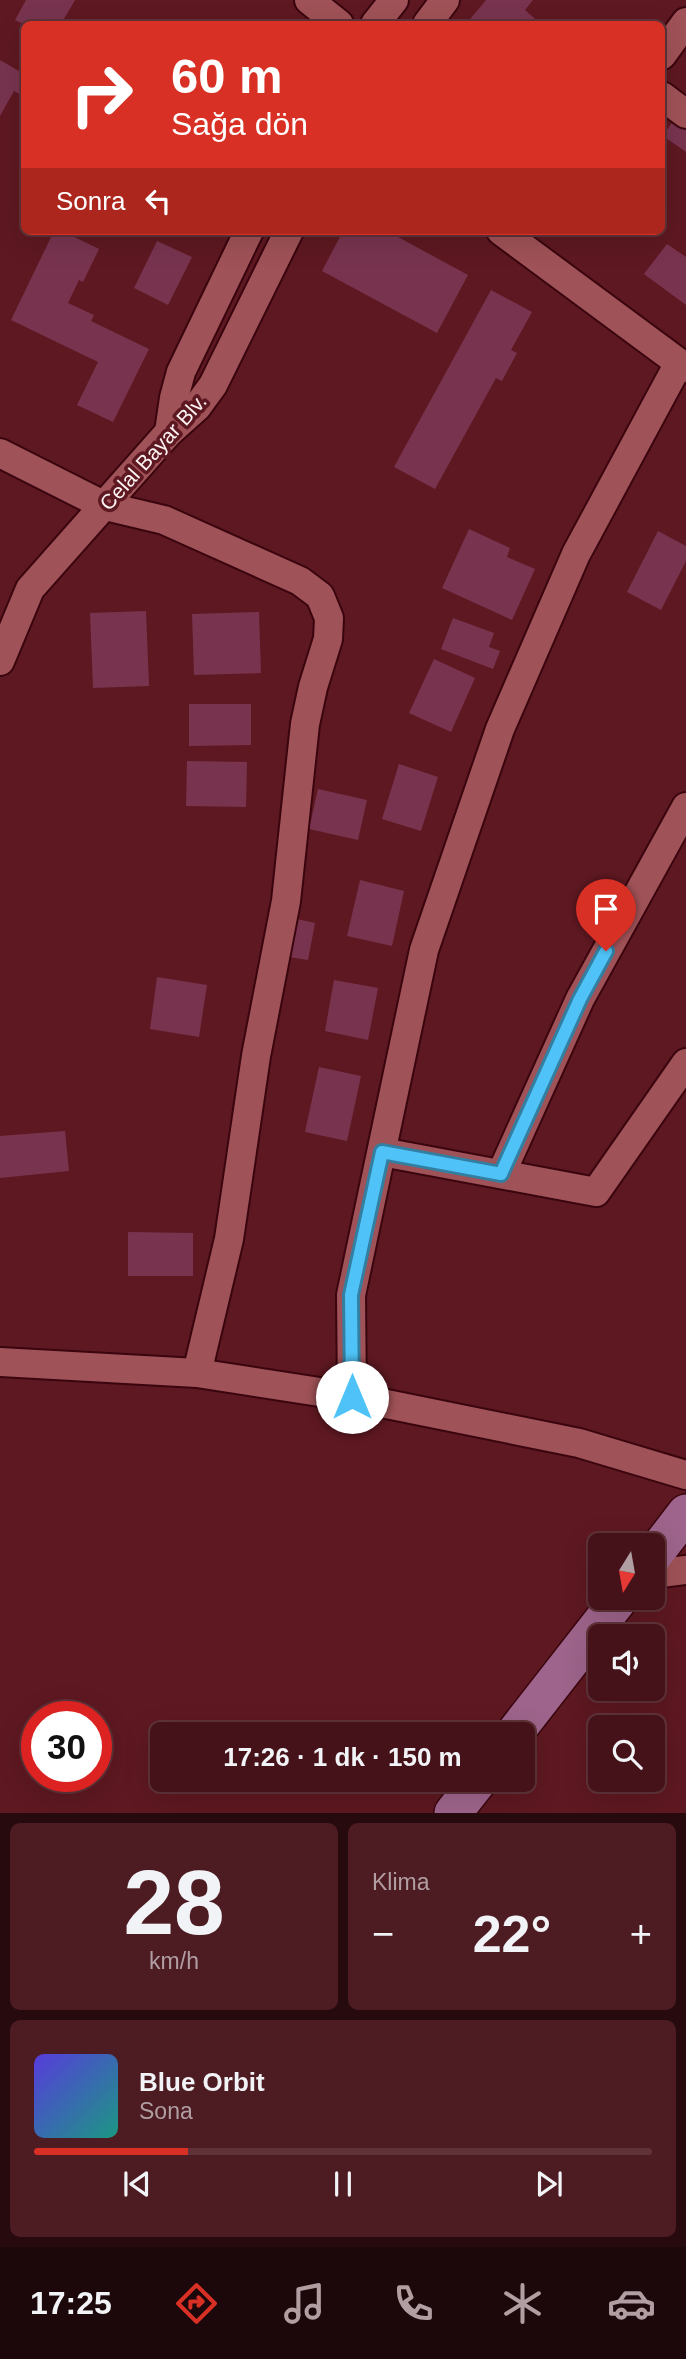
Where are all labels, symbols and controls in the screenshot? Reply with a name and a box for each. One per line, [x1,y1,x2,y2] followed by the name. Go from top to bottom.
[56,49,147,140] icon: right
[171,49,283,103] text: 60 m
[171,106,308,142] text: Sağa dön
[139,182,177,220] icon: left
[56,186,125,216] text: Sonra
[95,389,211,515] street label: Celal Bayar Blv.
[576,879,636,951] pin
[587,890,625,928] icon: arrive
[315,1360,389,1434] position arrow
[588,1533,665,1610] north arrow
[588,1533,665,1792] map controls
[588,1624,665,1701] button: sound
[21,1701,112,1792] speed limit sign: 30
[588,1715,665,1792] button: search
[223,1742,462,1772] text: 17:26 · 1 dk · 150 m
[123,1852,225,1953] text: 28
[372,1869,430,1895] text: Klima
[473,1905,551,1963] text: 22°
[372,1913,394,1955] text: −
[630,1913,652,1955] text: +
[149,1948,199,1974] text: km/h
[139,2067,265,2097] text: Blue Orbit
[139,2098,193,2124] text: Sona
[118,2165,156,2203] icon: previous
[324,2165,362,2203] icon: pause
[530,2165,568,2203] icon: next
[172,2279,221,2328] icon: directions
[280,2279,329,2328] icon: music
[389,2279,438,2328] icon: phone
[498,2279,547,2328] icon: climate
[607,2279,656,2328] icon: car
[30,2285,112,2321] text: 17:25

